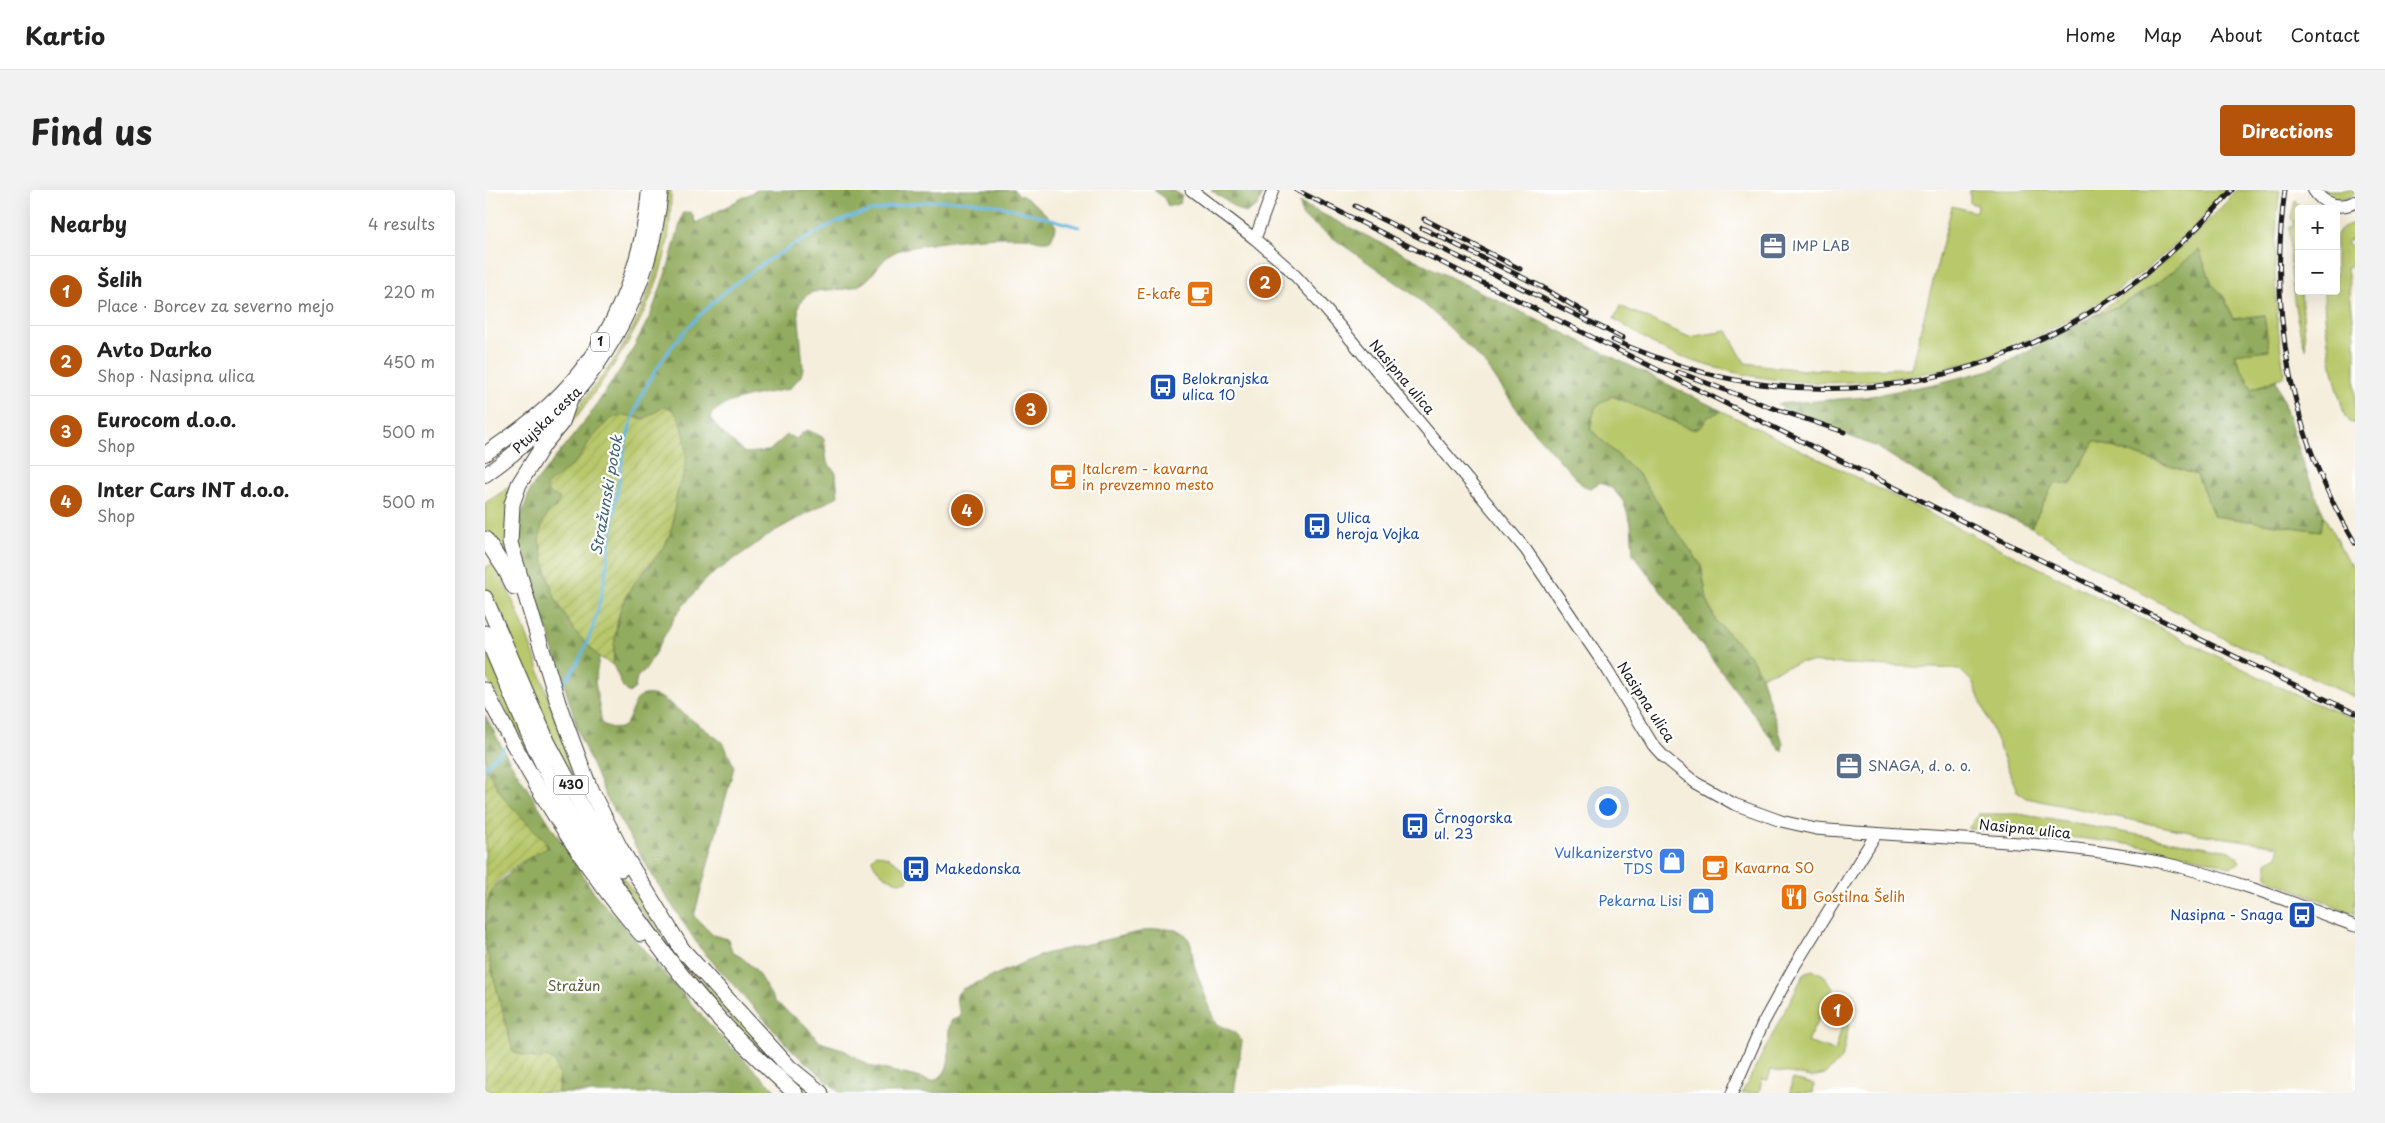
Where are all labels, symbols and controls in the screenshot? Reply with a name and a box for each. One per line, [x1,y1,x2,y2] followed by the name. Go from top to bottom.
[25,17,105,53] text: Kartio
[2065,21,2115,48] text: Home
[2143,21,2182,48] text: Map
[2210,21,2262,48] text: About
[2290,21,2360,48] text: Contact
[30,104,152,157] text: Find us
[2220,105,2355,156] button: Directions
[2295,205,2340,295] map controls
[2295,205,2340,250] button: +
[50,207,127,239] text: Nearby
[368,211,435,235] text: 4 results
[1758,231,1788,261] office icon: IMP LAB
[1792,235,1850,256] place label: IMP LAB
[2295,250,2340,295] button: −
[1249,263,1281,301] pin: 2
[97,265,143,293] text: Šelih
[62,279,70,303] text: 1
[384,279,435,303] text: 220 m
[1185,279,1215,309] cafe icon: E-kafe
[1137,283,1181,304] place label: E-kafe
[97,293,334,317] text: Place · Borcev za severno mejo
[591,332,609,352] road number: 1
[97,335,212,363] text: Avto Darko
[1365,335,1440,419] street label: Nasipna ulica
[60,349,72,373] text: 2
[383,349,435,373] text: 450 m
[97,363,255,387] text: Shop · Nasipna ulica
[1182,368,1269,405] place label: Belokranjska ulica 10
[1148,372,1178,402] bus stop icon: Belokranjska ulica 10
[507,381,586,458] street label: Ptujska cesta
[1015,390,1047,428] pin: 3
[97,405,236,433] text: Eurocom d.o.o.
[61,419,71,443] text: 3
[382,419,435,443] text: 500 m
[584,432,628,557] water label: Stražunski potok
[97,433,135,457] text: Shop
[1082,458,1214,495] place label: Italcrem - kavarna in prevzemno mesto
[1048,462,1078,492] cafe icon: Italcrem - kavarna in prevzemno mesto
[97,475,289,503] text: Inter Cars INT d.o.o.
[61,489,71,513] text: 4
[382,489,435,513] text: 500 m
[951,491,983,529] pin: 4
[97,503,135,527] text: Shop
[1336,507,1420,544] place label: Ulica heroja Vojka
[1302,511,1332,541] bus stop icon: Ulica heroja Vojka
[1612,657,1680,746] street label: Nasipna ulica
[1834,751,1864,781] office icon: SNAGA, d. o. o.
[1868,755,1971,776] place label: SNAGA, d. o. o.
[553,776,589,794] road number: 430
[1595,794,1621,820] your location
[1434,807,1512,844] place label: Črnogorska ul. 23
[1400,811,1430,841] bus stop icon: Črnogorska ul. 23
[1978,813,2072,844] street label: Nasipna ulica
[1554,842,1653,879] place label: Vulkanizerstvo TDS
[1657,846,1687,876] shop icon: Vulkanizerstvo TDS
[1700,853,1730,883] cafe icon: Kavarna SO
[901,854,931,884] bus stop icon: Makedonska
[1734,857,1814,878] place label: Kavarna SO
[935,858,1021,879] place label: Makedonska
[1779,882,1809,912] restaurant icon: Gostilna Šelih
[1686,886,1716,916] shop icon: Pekarna Lisi
[1813,886,1905,907] place label: Gostilna Šelih
[1598,890,1682,911] place label: Pekarna Lisi
[2287,900,2317,930] bus stop icon: Nasipna - Snaga
[2170,904,2283,925] place label: Nasipna - Snaga
[547,975,601,996] park label: Stražun
[1821,991,1853,1029] pin: 1

